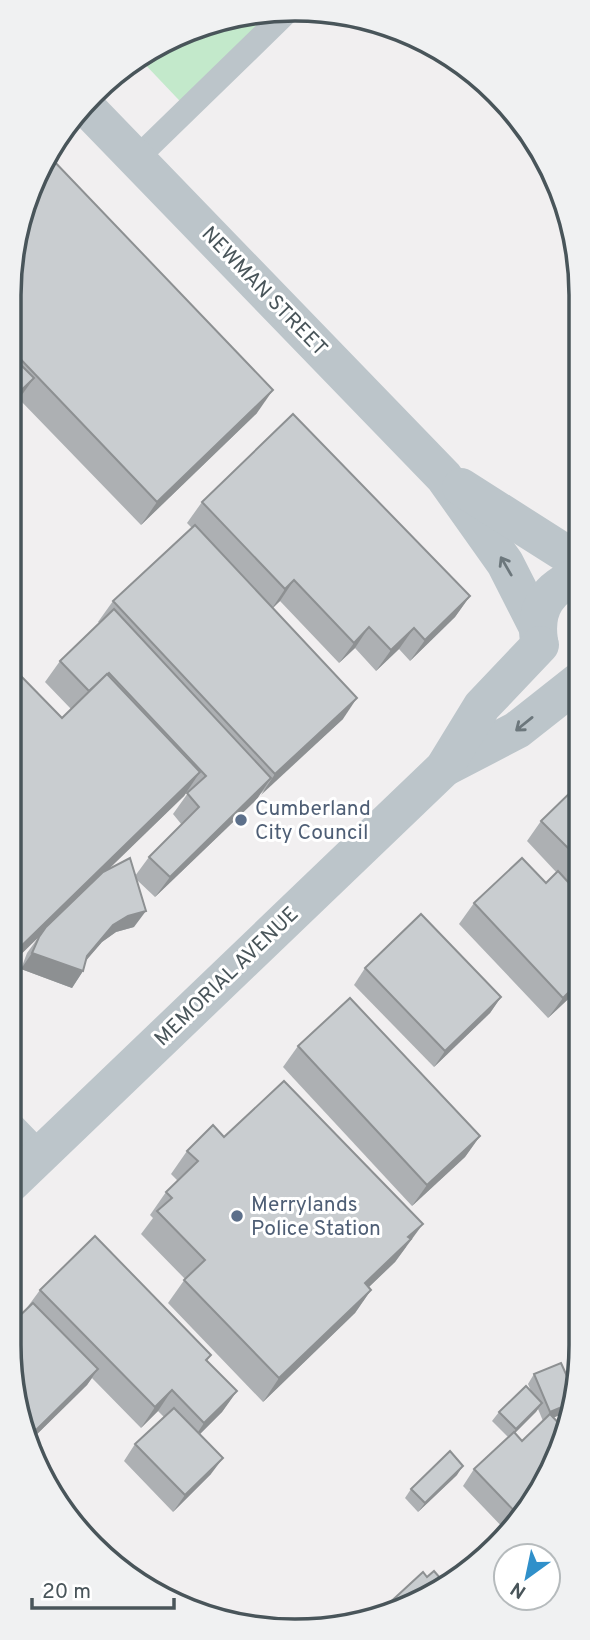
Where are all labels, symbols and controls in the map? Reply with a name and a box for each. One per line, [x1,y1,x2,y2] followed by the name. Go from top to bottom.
[195,221,333,363] street label: NEWMAN STREET
[498,556,512,576] one-way arrow
[516,716,534,732] one-way arrow
[255,796,371,847] place label: Cumberland City Council
[233,812,249,828] marker: Cumberland City Council
[149,901,305,1053] street label: MEMORIAL AVENUE
[251,1192,381,1243] place label: Merrylands Police Station
[229,1208,245,1224] marker: Merrylands Police Station
[492,1542,562,1612] north arrow
[32,1566,173,1610] scale bar
[507,1576,531,1603] text: N
[42,1579,91,1606] text: 20 m

